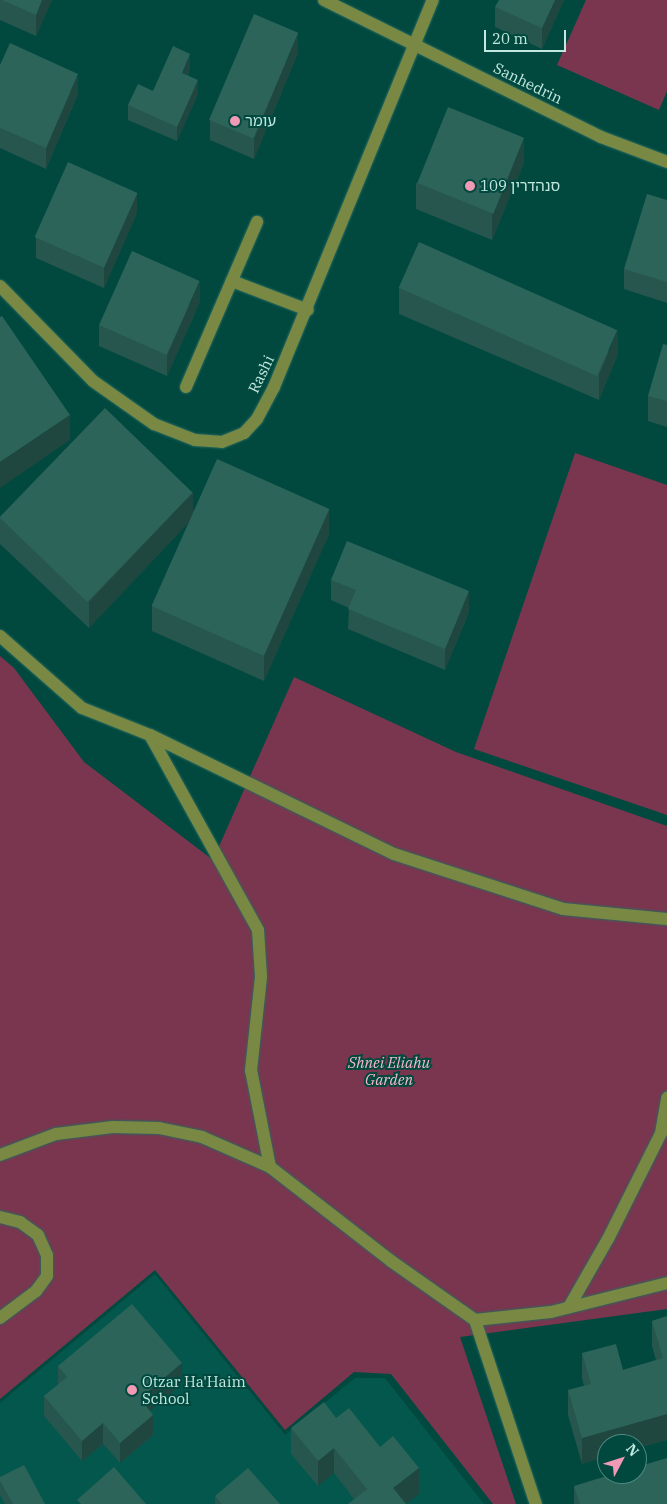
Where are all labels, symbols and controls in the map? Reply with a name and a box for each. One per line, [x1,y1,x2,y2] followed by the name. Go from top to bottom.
[487,20,570,52] scale bar
[492,29,528,48] text: 20 m
[491,59,565,107] street label: Sanhedrin
[245,112,276,130] place label: עומר
[229,115,241,127] marker: עומר
[480,177,560,195] place label: סנהדרין 109
[464,180,476,192] marker: סנהדרין 109
[244,352,278,396] street label: Rashi
[348,1053,430,1088] park label: Shnei Eliahu Garden
[142,1372,246,1407] place label: Otzar Ha'Haim School
[126,1384,138,1396] marker: Otzar Ha'Haim School
[597,1434,647,1484] north arrow
[622,1440,643,1460] text: N

